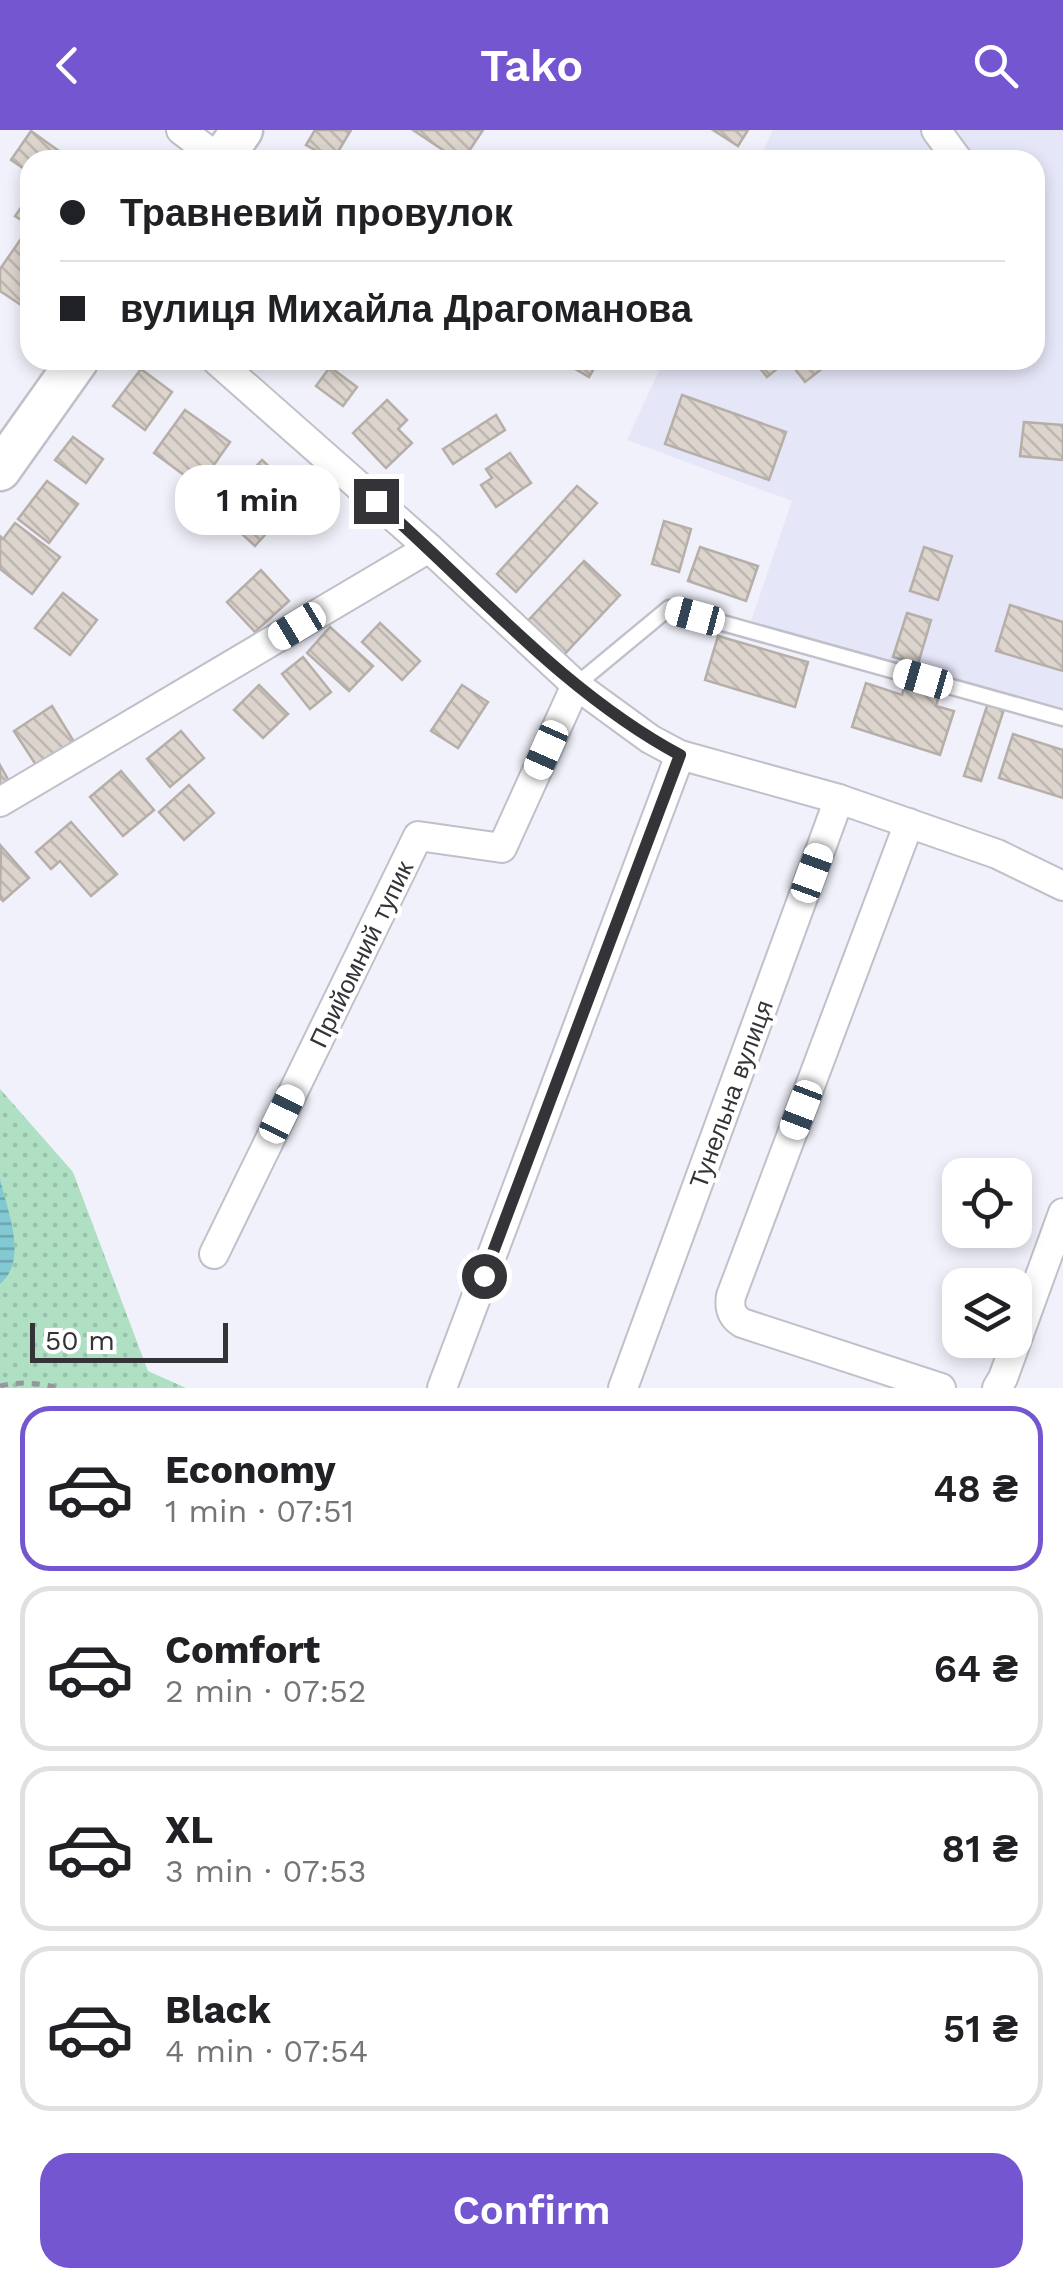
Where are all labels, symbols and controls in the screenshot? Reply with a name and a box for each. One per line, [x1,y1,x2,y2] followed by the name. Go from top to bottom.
[40,38,95,93] icon: back
[968,38,1023,93] icon: search
[480,39,583,92] text: Tako
[120,191,513,235] text: Травневий провулок
[120,287,692,331] text: вулиця Михайла Драгоманова
[176,466,341,536] callout: 1 min
[354,479,399,524] route end
[216,481,299,519] text: 1 min
[662,594,728,638] car
[264,598,330,654] car
[890,656,956,702] car
[520,716,572,784] car
[788,840,836,906] car
[304,855,420,1052] street label: Прийомний тупик
[684,996,779,1192] street label: Тунельна вулиця
[776,1077,826,1143] car
[255,1080,309,1148] car
[942,1158,1032,1358] map controls
[942,1158,1032,1248] button: locate
[462,1254,507,1299] route start
[942,1268,1032,1358] button: layers
[30,1318,228,1362] scale bar
[45,1324,115,1357] text: 50 m
[45,1444,135,1534] icon: car
[165,1448,336,1492] text: Economy
[933,1467,1018,1511] text: 48 ₴
[165,1492,354,1530] text: 1 min · 07:51
[45,1624,135,1714] icon: car
[165,1628,320,1672] text: Comfort
[934,1647,1018,1691] text: 64 ₴
[165,1672,366,1710] text: 2 min · 07:52
[45,1804,135,1894] icon: car
[165,1808,213,1852] text: XL
[942,1827,1018,1871] text: 81 ₴
[165,1852,366,1890] text: 3 min · 07:53
[45,1984,135,2074] icon: car
[165,1988,271,2032] text: Black
[943,2007,1018,2051] text: 51 ₴
[165,2032,368,2070] text: 4 min · 07:54
[40,2153,1023,2268] button: Confirm

